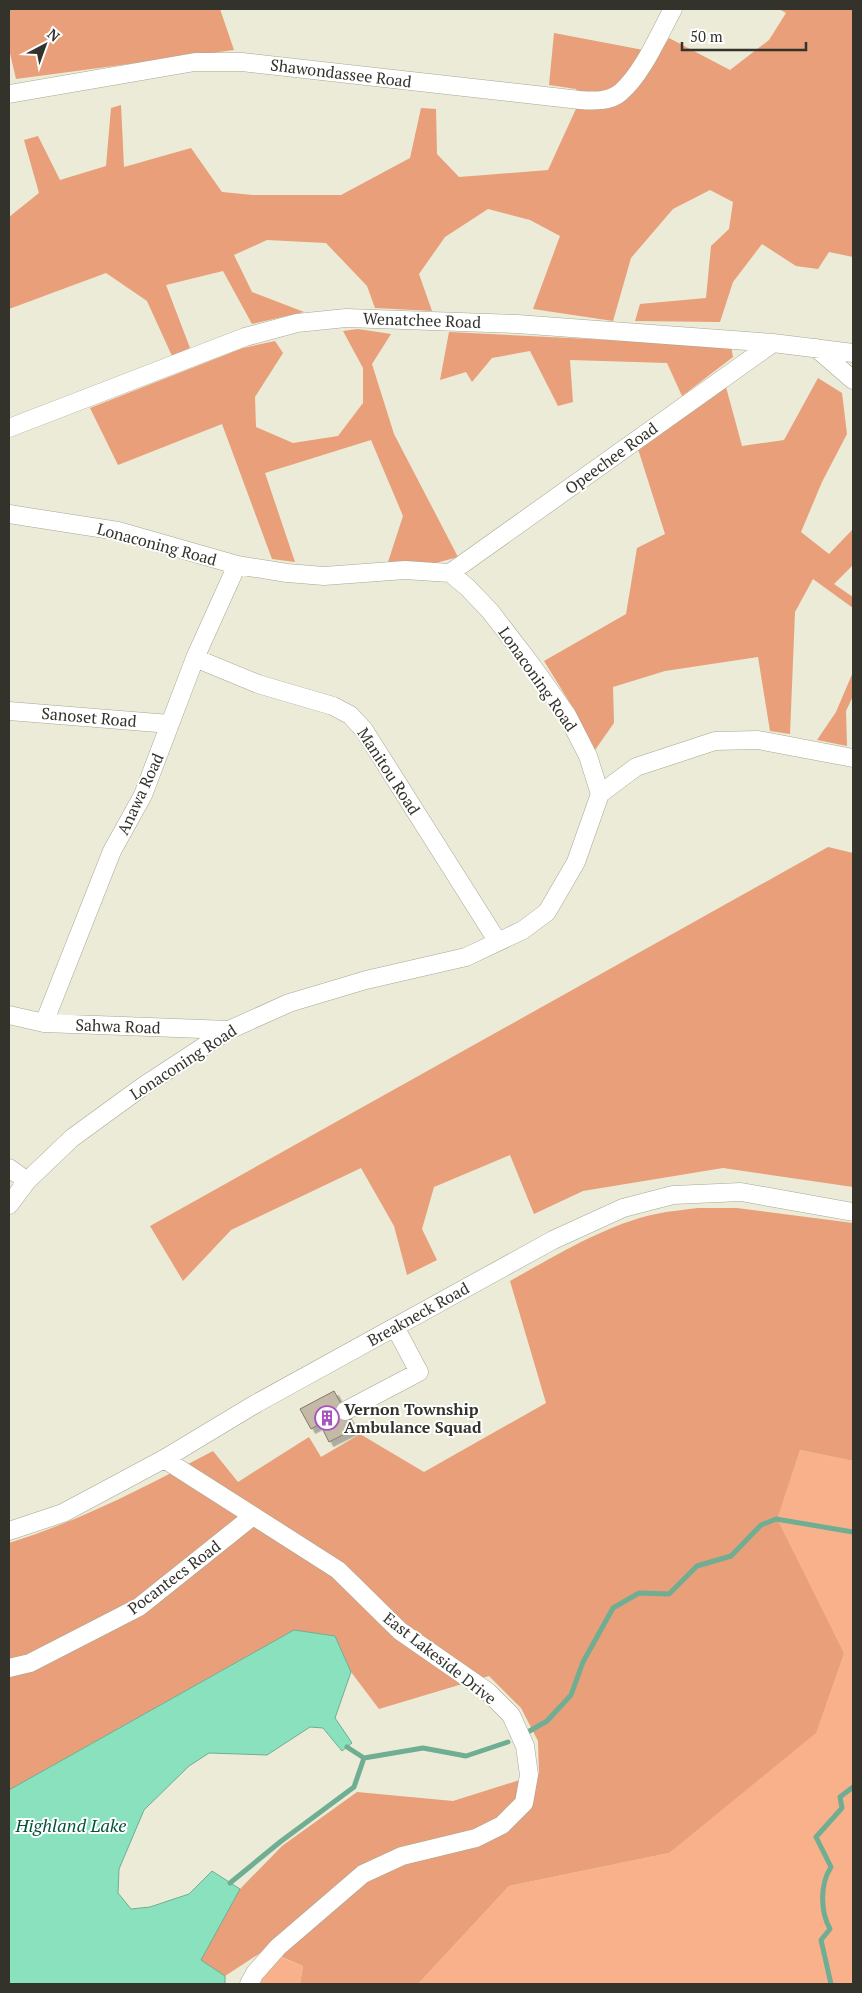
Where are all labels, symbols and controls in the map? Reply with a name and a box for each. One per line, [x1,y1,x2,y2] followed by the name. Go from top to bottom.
[20,20,70,70] north arrow
[682,20,806,52] scale bar
[44,24,64,46] text: N
[690,26,723,46] text: 50 m
[269,53,413,93] street label: Shawondassee Road
[363,307,481,333] street label: Wenatchee Road
[560,417,662,499] street label: Opeechee Road
[95,517,219,571] street label: Lonaconing Road
[494,622,582,736] street label: Lonaconing Road
[40,702,138,732] street label: Sanoset Road
[353,723,425,819] street label: Manitou Road
[111,749,169,838] street label: Anawa Road
[75,1014,161,1038] street label: Sahwa Road
[125,1019,241,1105] street label: Lonaconing Road
[363,1277,473,1351] street label: Breakneck Road
[344,1398,482,1438] place label: Vernon Township Ambulance Squad
[314,1405,340,1431] building icon: Vernon Township Ambulance Squad
[123,1535,225,1619] street label: Pocantecs Road
[379,1607,501,1709] street label: East Lakeside Drive
[15,1813,127,1837] water label: Highland Lake

